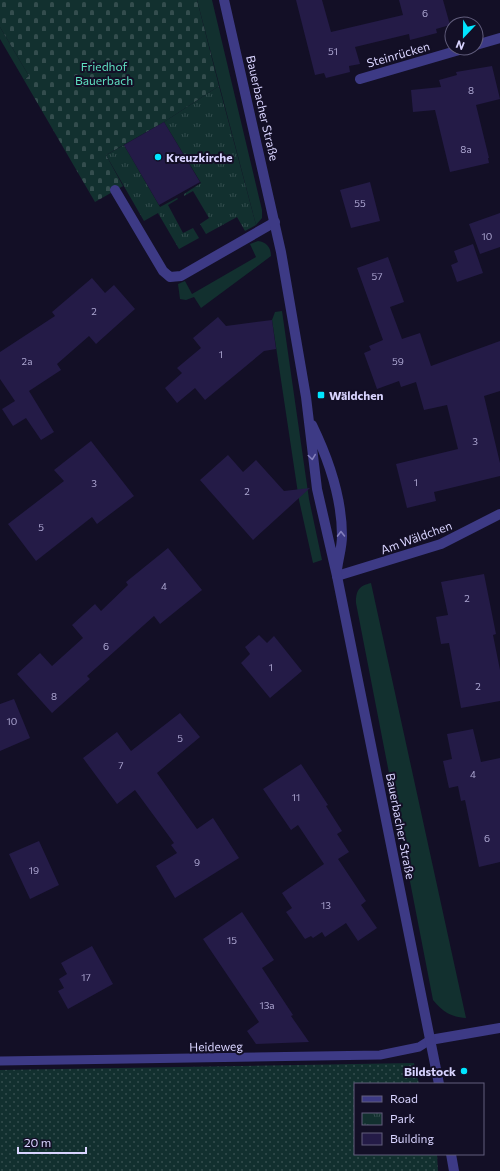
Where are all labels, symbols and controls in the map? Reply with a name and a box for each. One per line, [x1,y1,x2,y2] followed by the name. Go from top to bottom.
[422,7,428,19] house number: 6
[444,16,484,56] north arrow
[365,38,431,70] street label: Steinrücken
[454,38,466,53] text: N
[328,45,338,57] house number: 51
[244,54,282,162] street label: Bauerbacher Straße
[75,59,133,87] park label: Friedhof Bauerbach
[468,84,474,96] house number: 8
[460,143,472,155] house number: 8a
[166,150,233,164] place label: Kreuzkirche
[153,152,163,162] marker: Kreuzkirche
[354,197,366,209] house number: 55
[482,230,492,242] house number: 10
[371,270,383,282] house number: 57
[91,305,97,317] house number: 2
[219,348,223,360] house number: 1
[22,355,32,367] house number: 2a
[392,355,404,367] house number: 59
[329,388,384,402] place label: Wäldchen
[316,390,326,400] marker: Wäldchen
[472,435,478,447] house number: 3
[307,454,316,460] one-way arrow
[414,476,418,488] house number: 1
[91,477,97,489] house number: 3
[244,485,250,497] house number: 2
[378,518,454,556] street label: Am Wäldchen
[38,521,44,533] house number: 5
[337,531,346,537] one-way arrow
[161,580,167,592] house number: 4
[464,592,470,604] house number: 2
[103,640,109,652] house number: 6
[269,661,273,673] house number: 1
[475,680,481,692] house number: 2
[51,690,57,702] house number: 8
[7,715,17,727] house number: 10
[177,732,183,744] house number: 5
[118,759,124,771] house number: 7
[470,768,476,780] house number: 4
[384,772,418,880] street label: Bauerbacher Straße
[292,791,300,803] house number: 11
[484,832,490,844] house number: 6
[194,856,200,868] house number: 9
[29,864,39,876] house number: 19
[321,899,331,911] house number: 13
[227,934,237,946] house number: 15
[81,971,91,983] house number: 17
[259,999,275,1011] house number: 13a
[189,1039,243,1053] street label: Heideweg
[404,1064,456,1078] place label: Bildstock
[459,1066,469,1076] marker: Bildstock
[354,1083,484,1155] legend
[390,1091,418,1105] text: Road
[390,1111,416,1125] text: Park
[18,1129,86,1155] scale bar
[390,1131,434,1145] text: Building
[24,1135,51,1149] text: 20 m

